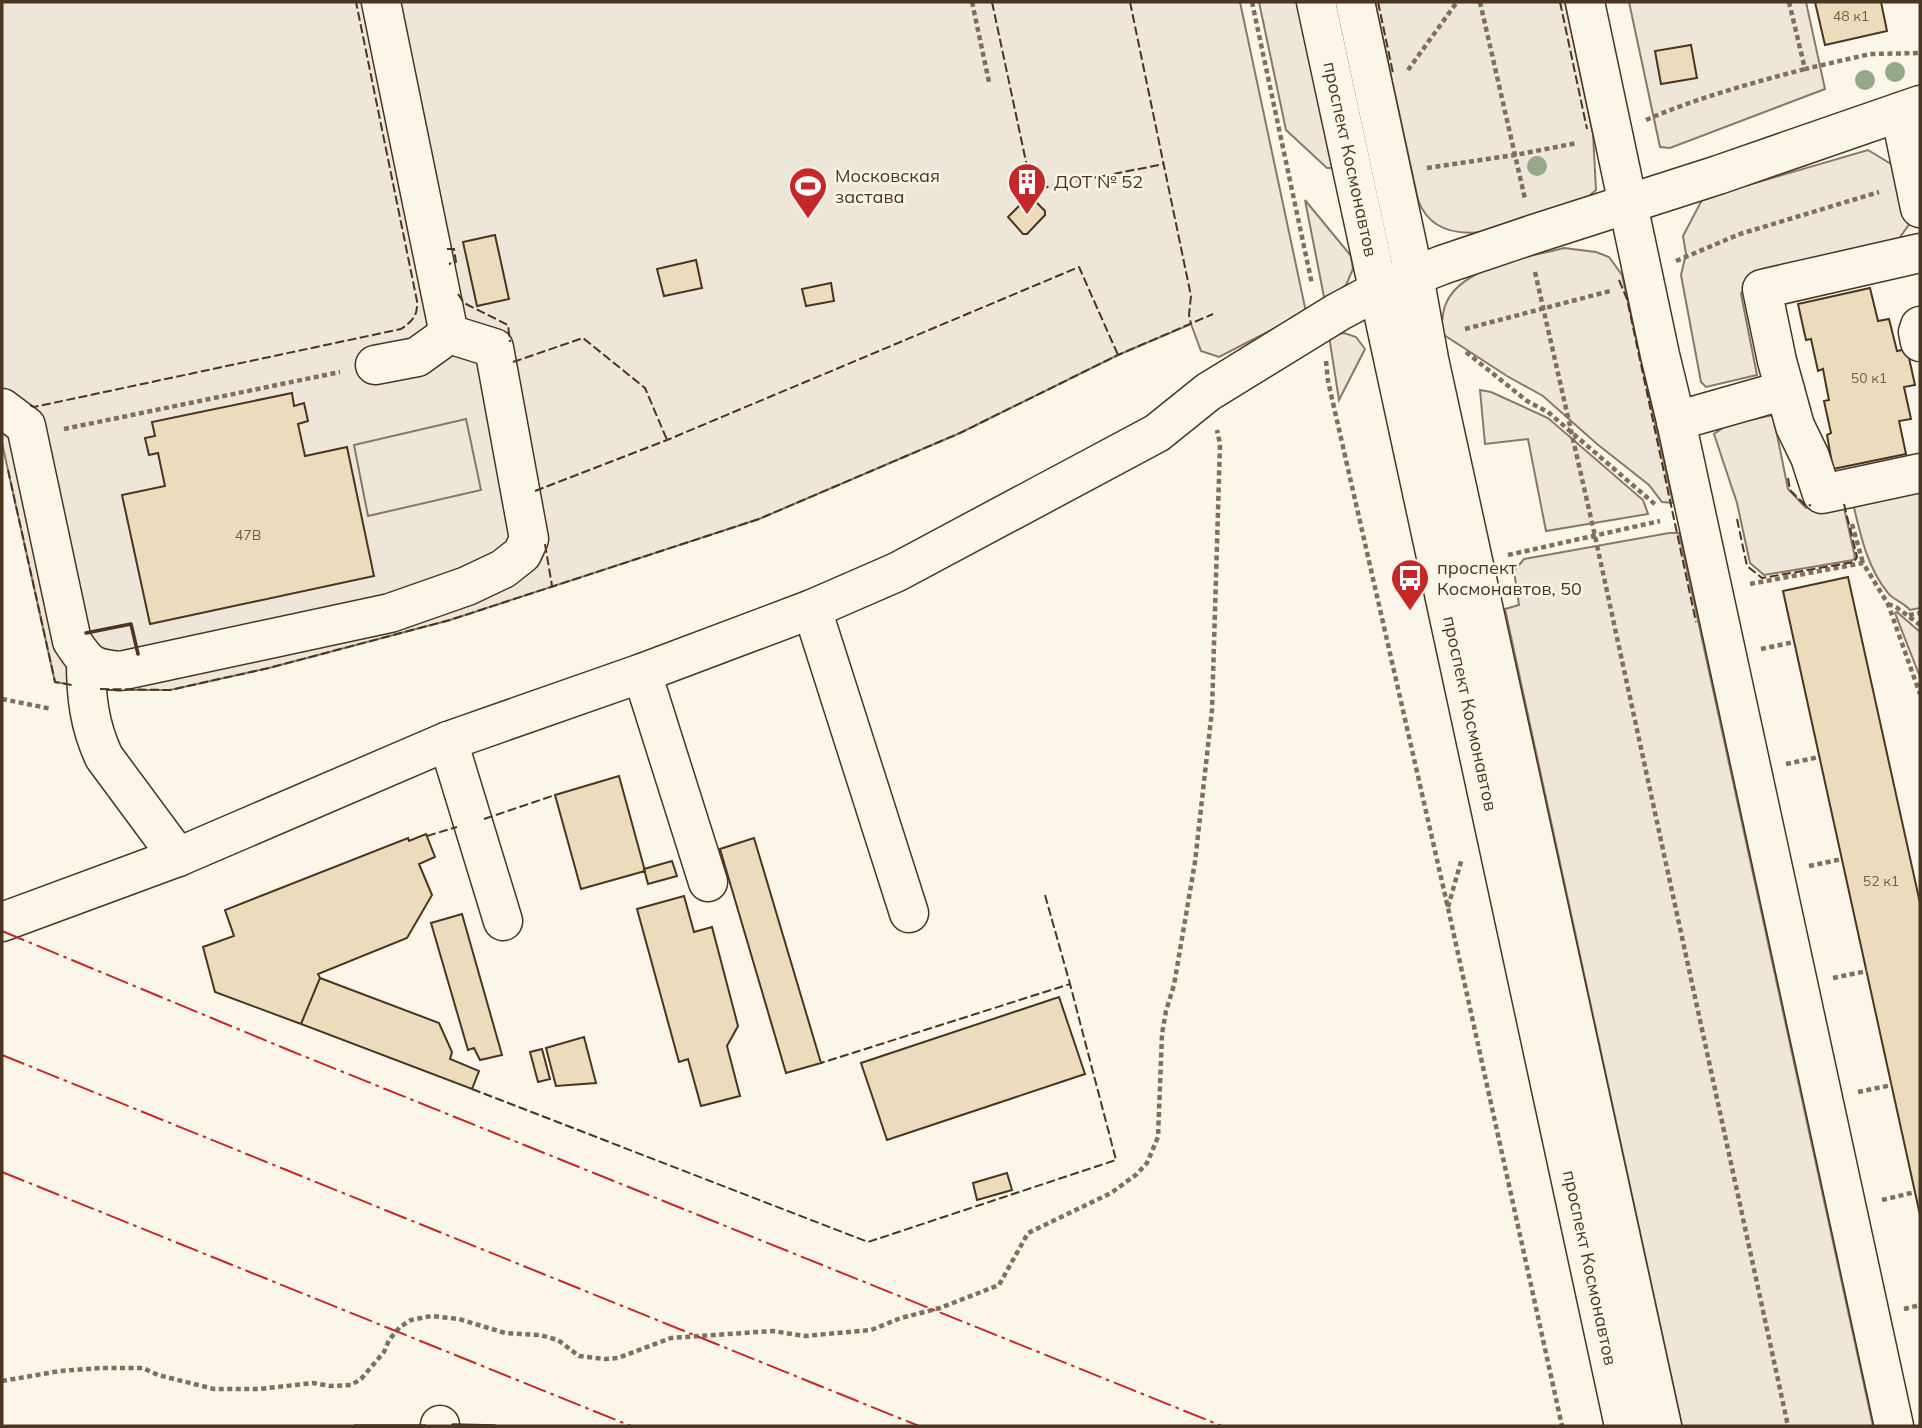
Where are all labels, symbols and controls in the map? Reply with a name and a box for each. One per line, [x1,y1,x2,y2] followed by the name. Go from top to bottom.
[1833,7,1869,25] house number: 48 к1
[1318,60,1383,259] street label: проспект Космонавтов
[1006,161,1048,216] building icon: ДОТ № 52
[835,164,940,208] place label: Московская застава
[787,165,829,220] sports icon: Московская застава
[1054,170,1143,193] place label: ДОТ № 52
[1851,369,1887,387] house number: 50 к1
[235,526,261,544] house number: 47В
[1437,556,1582,600] place label: проспект Космонавтов, 50
[1389,557,1431,612] bus stop icon: проспект Космонавтов, 50
[1438,614,1503,813] street label: проспект Космонавтов
[1863,872,1899,890] house number: 52 к1
[1558,1168,1623,1367] street label: проспект Космонавтов

